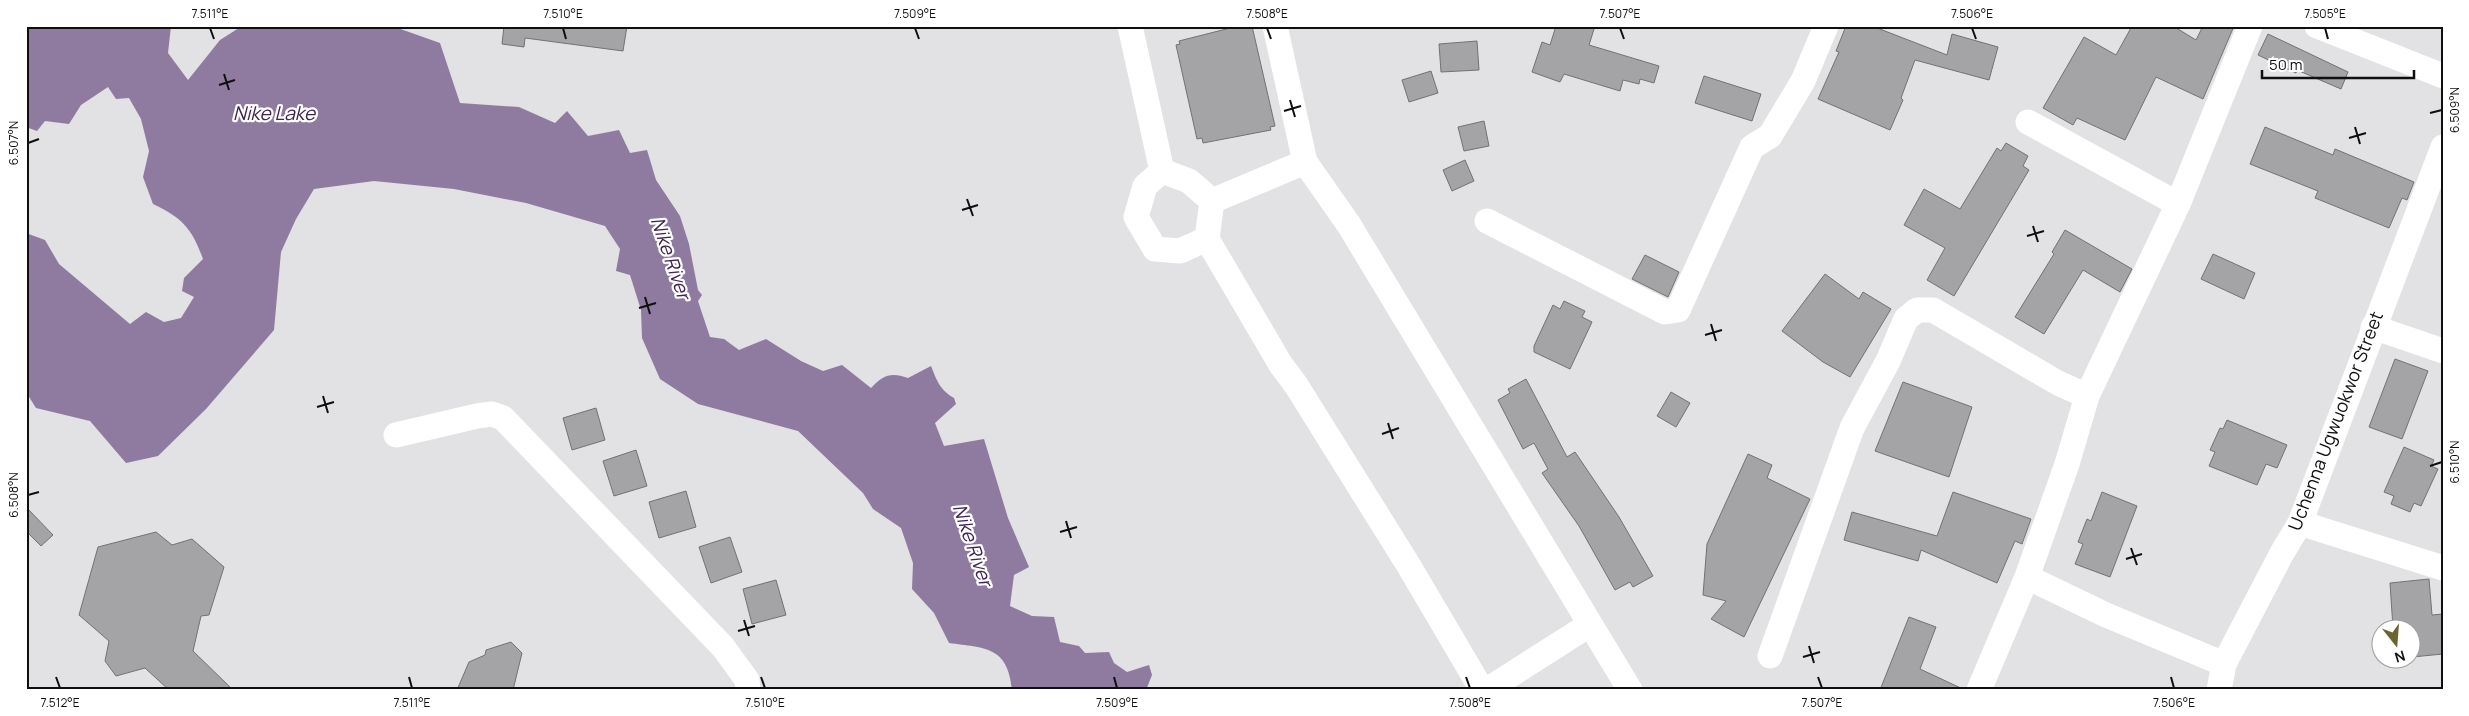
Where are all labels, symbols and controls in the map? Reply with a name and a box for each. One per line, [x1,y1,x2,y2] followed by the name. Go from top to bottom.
[192,5,229,22] text: 7.511°E
[543,5,583,22] text: 7.510°E
[894,5,936,22] text: 7.509°E
[1246,5,1288,22] text: 7.508°E
[1600,5,1641,22] text: 7.507°E
[1951,5,1993,22] text: 7.506°E
[2304,5,2346,22] text: 7.505°E
[2262,48,2414,80] scale bar
[2269,54,2303,75] text: 50 m
[2446,87,2463,133] text: 6.509°N
[233,100,317,126] water label: Nike Lake
[5,121,22,165] text: 6.507°N
[645,213,698,305] water label: Nike River
[2282,308,2388,534] street label: Uchenna Ugwuokwor Street
[2446,440,2463,484] text: 6.510°N
[5,472,22,518] text: 6.508°N
[947,500,1000,592] water label: Nike River
[2372,618,2422,668] north arrow
[2392,646,2408,667] text: N
[41,694,80,711] text: 7.512°E
[394,694,431,711] text: 7.511°E
[745,694,785,711] text: 7.510°E
[1096,694,1138,711] text: 7.509°E
[1449,694,1491,711] text: 7.508°E
[1802,694,1843,711] text: 7.507°E
[2153,694,2195,711] text: 7.506°E

